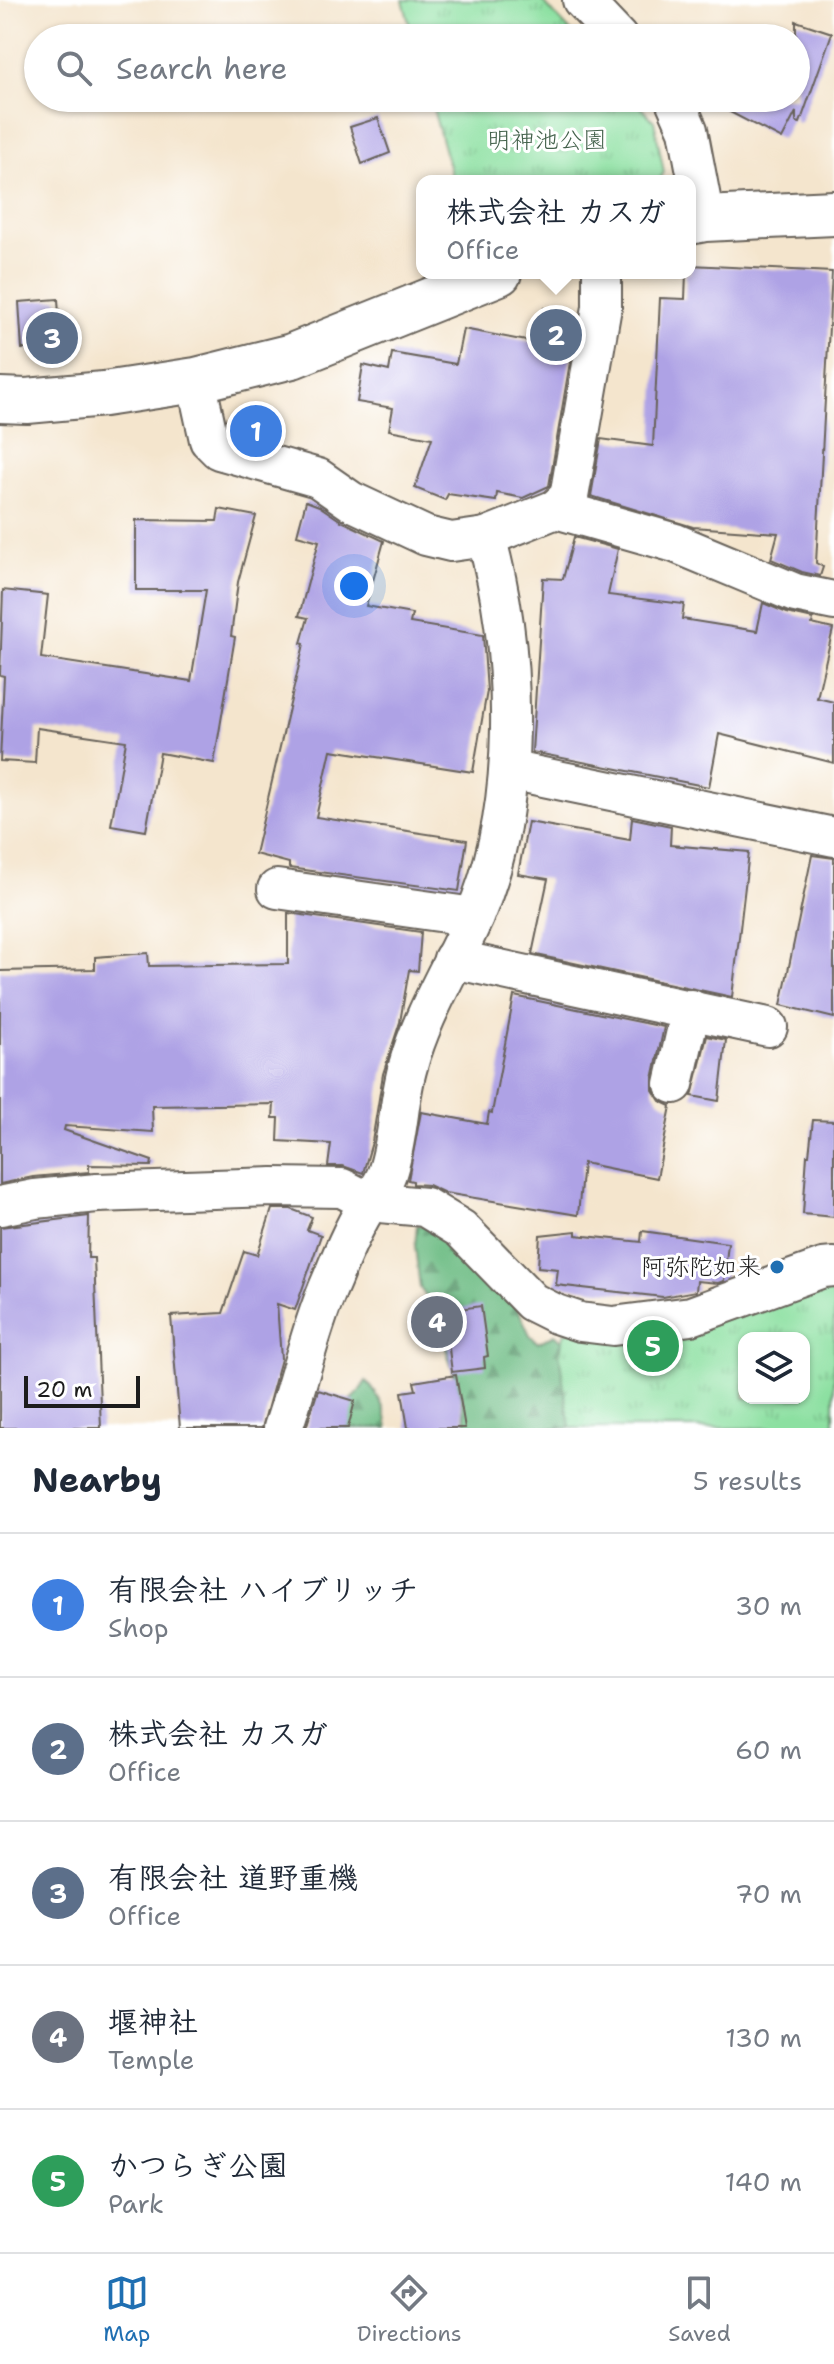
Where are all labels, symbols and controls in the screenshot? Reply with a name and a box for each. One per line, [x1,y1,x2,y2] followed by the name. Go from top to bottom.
[24,24,810,112] search box
[52,46,96,90] icon: search
[116,48,287,89] text: Search here
[487,124,607,156] park label: 明神池公園
[416,175,696,279] popup
[446,191,666,232] text: 株式会社 カスガ
[446,232,519,267] text: Office
[530,305,582,365] pin: 2
[26,308,78,368] pin: 3
[230,401,282,461] pin: 1
[334,566,374,606] your location
[641,1251,761,1283] place label: 阿弥陀如来
[768,1258,786,1276] marker: 阿弥陀如来
[411,1292,463,1352] pin: 4
[627,1316,679,1376] pin: 5
[738,1332,810,1404] map controls
[738,1332,810,1404] button: layers
[24,1372,140,1408] scale bar
[36,1375,93,1404] text: 20 m
[32,1457,162,1503] text: Nearby
[693,1463,802,1498] text: 5 results
[108,1569,418,1610] text: 有限会社 ハイブリッチ
[52,1588,64,1623] text: 1
[735,1588,802,1623] text: 30 m
[108,1610,169,1645] text: Shop
[108,1713,328,1754] text: 株式会社 カスガ
[49,1732,67,1767] text: 2
[735,1732,802,1767] text: 60 m
[108,1754,181,1789] text: Office
[108,1857,358,1898] text: 有限会社 道野重機
[49,1876,67,1911] text: 3
[735,1876,802,1911] text: 70 m
[108,1898,181,1933] text: Office
[108,2001,198,2042] text: 堰神社
[49,2020,67,2055] text: 4
[725,2020,802,2055] text: 130 m
[108,2042,195,2077] text: Temple
[108,2145,288,2186] text: かつらぎ公園
[50,2164,66,2199] text: 5
[725,2164,802,2199] text: 140 m
[108,2186,164,2221] text: Park
[103,2271,150,2348] tab: Map
[357,2271,462,2348] tab: Directions
[668,2271,731,2348] tab: Saved

